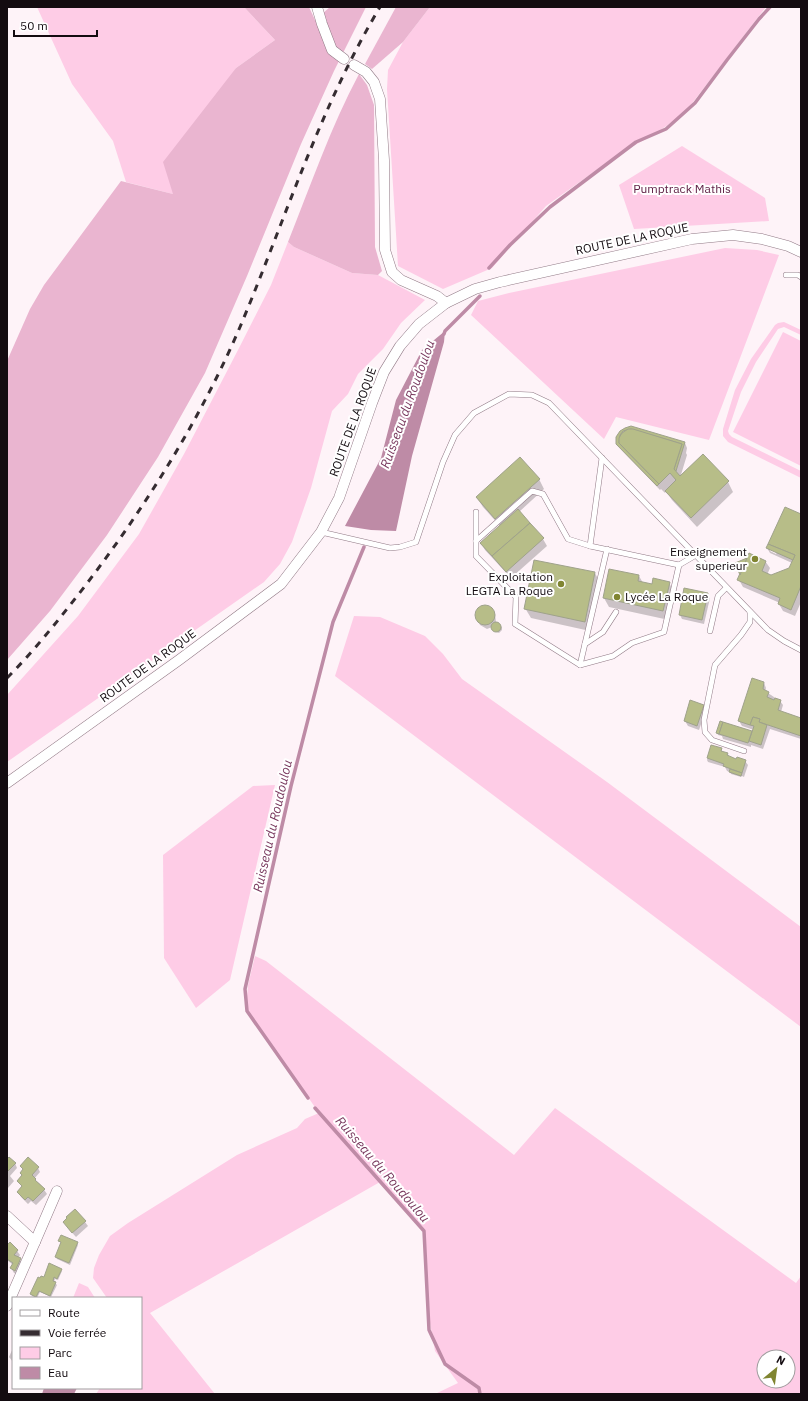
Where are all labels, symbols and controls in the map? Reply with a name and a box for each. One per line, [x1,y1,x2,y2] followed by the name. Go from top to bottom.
[14,12,97,38] scale bar
[20,18,48,33] text: 50 m
[633,181,731,196] park label: Pumptrack Mathis
[574,219,690,258] street label: ROUTE DE LA ROQUE
[376,338,439,471] water label: Ruisseau du Roudoulou
[326,365,379,479] street label: ROUTE DE LA ROQUE
[670,544,748,573] place label: Enseignement superieur
[750,554,760,564] marker: Enseignement superieur
[466,569,553,598] place label: Exploitation LEGTA La Roque
[556,579,566,589] marker: Exploitation LEGTA La Roque
[625,589,709,604] place label: Lycée La Roque
[612,592,622,602] marker: Lycée La Roque
[97,626,199,706] street label: ROUTE DE LA ROQUE
[249,758,296,894] water label: Ruisseau du Roudoulou
[332,1113,433,1226] water label: Ruisseau du Roudoulou
[12,1297,142,1389] legend
[48,1305,80,1320] text: Route
[48,1325,107,1340] text: Voie ferrée
[48,1345,72,1360] text: Parc
[756,1349,796,1389] north arrow
[774,1352,788,1368] text: N
[48,1365,68,1380] text: Eau

